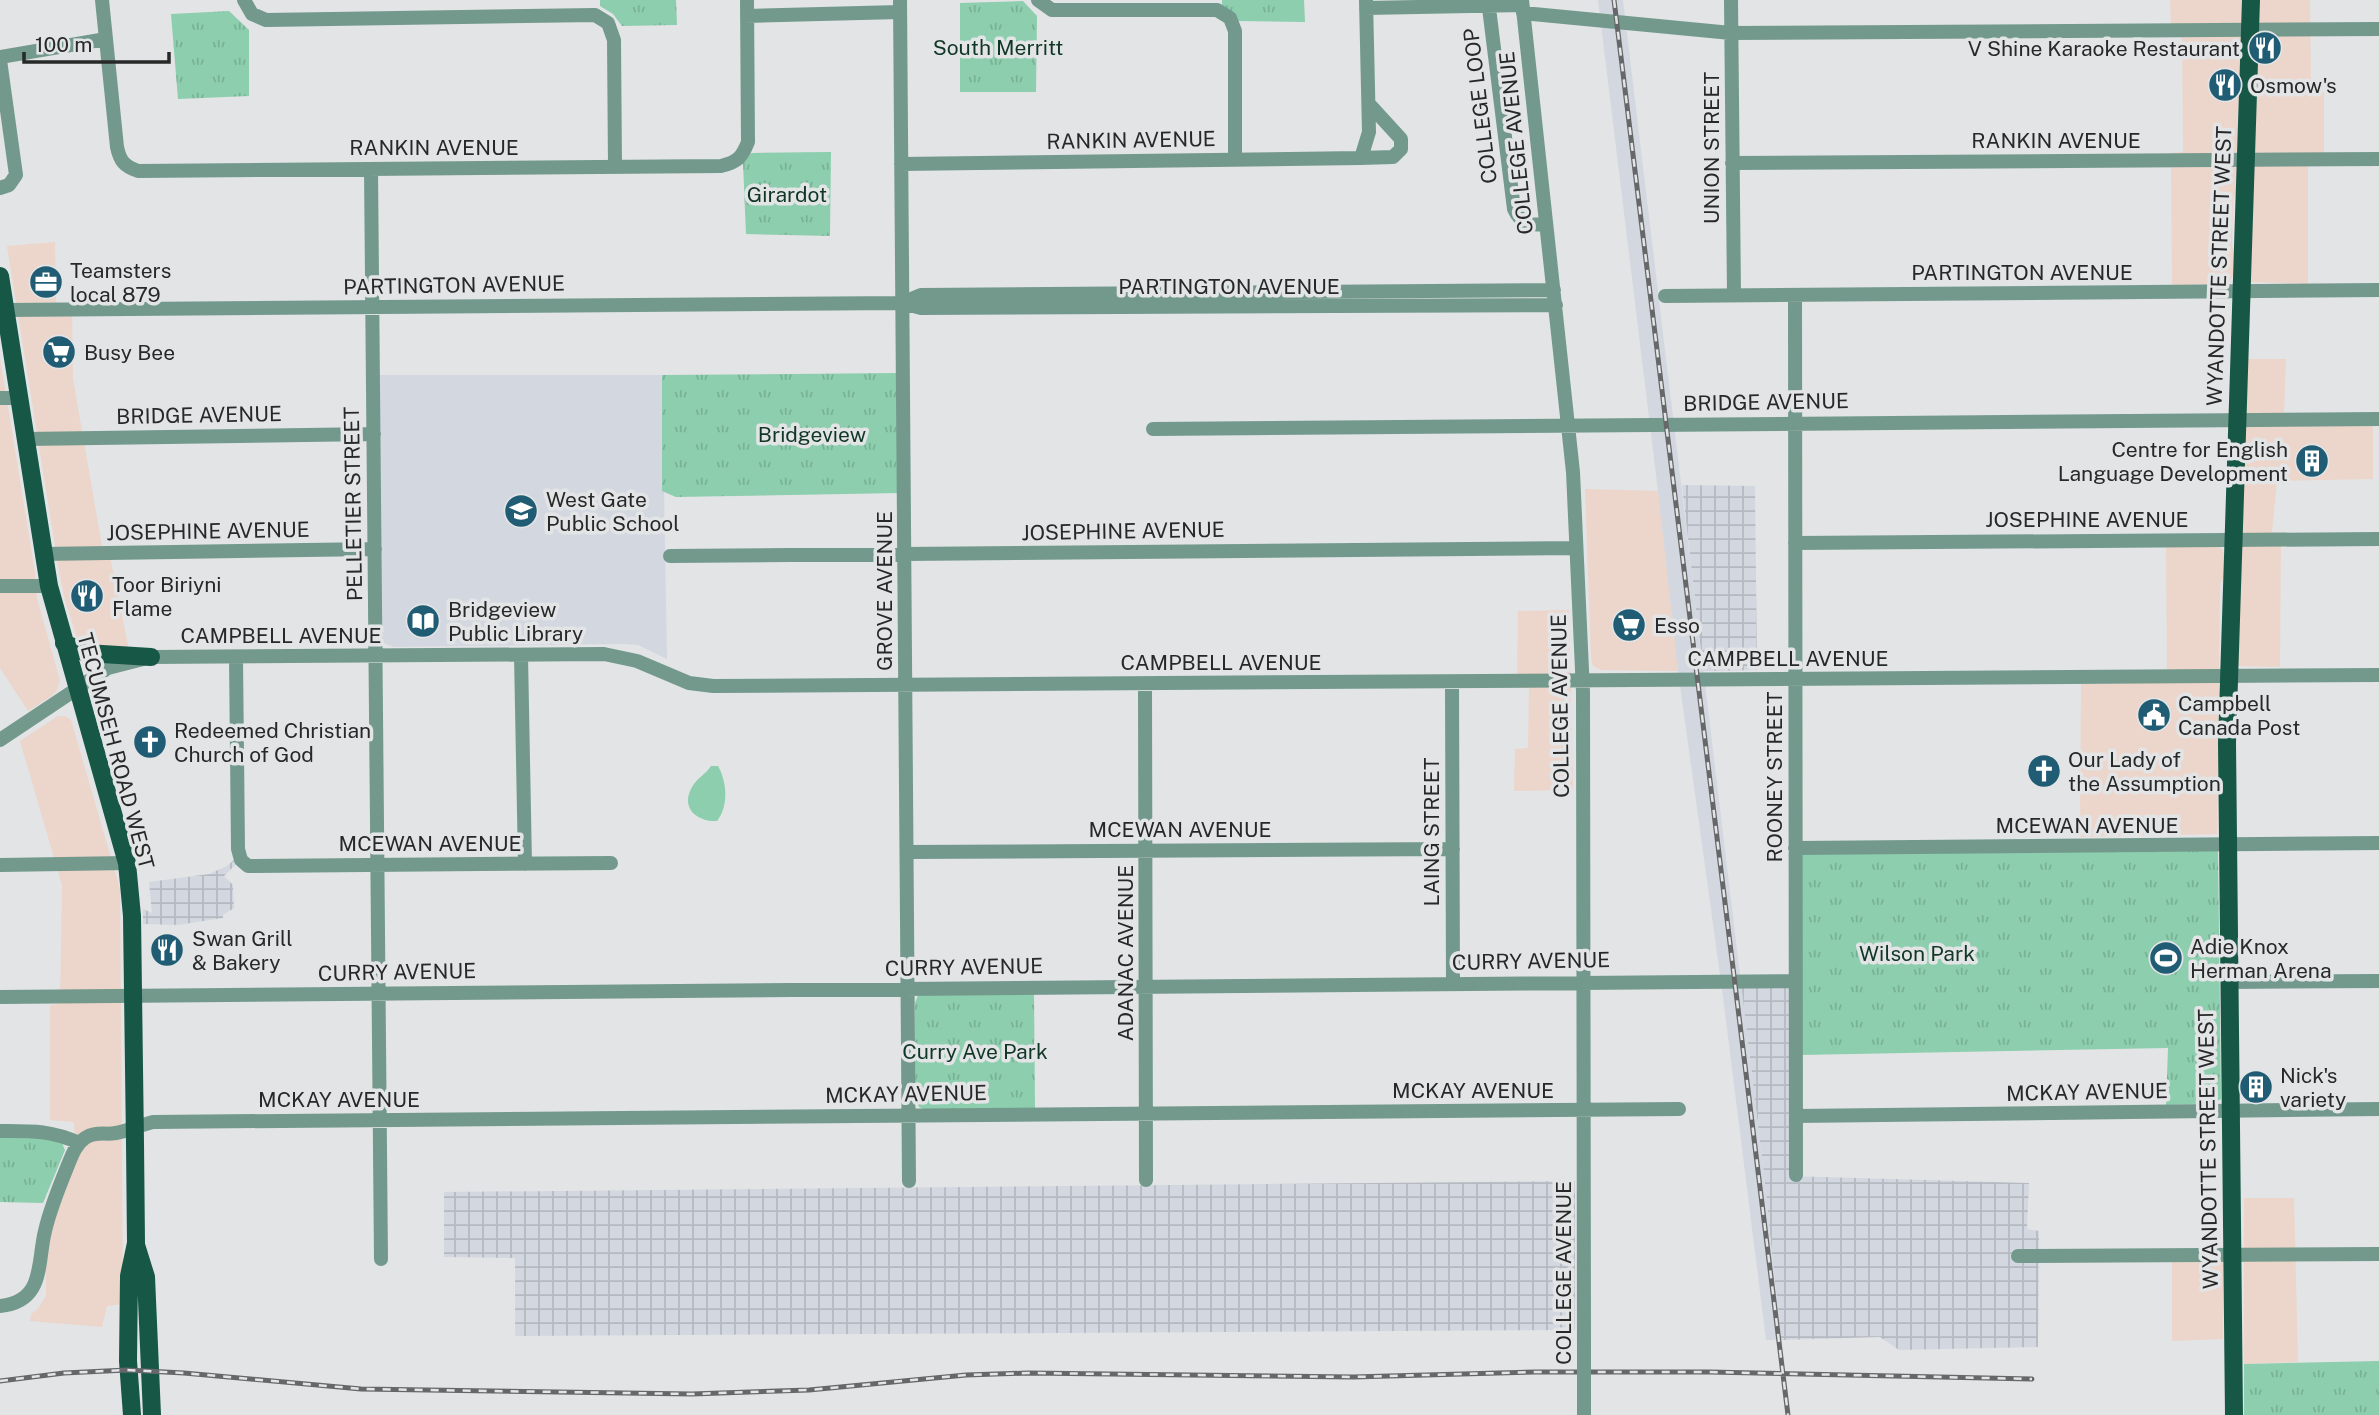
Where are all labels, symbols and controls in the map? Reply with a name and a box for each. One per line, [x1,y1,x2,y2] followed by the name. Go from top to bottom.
[24,21,170,65] scale bar
[1458,27,1502,185] street label: COLLEGE LOOP
[2246,29,2284,67] restaurant icon: V Shine Karaoke Restaurant
[35,32,92,57] text: 100 m
[933,35,1063,60] park label: South Merritt
[1968,36,2240,61] place label: V Shine Karaoke Restaurant
[1494,50,1538,236] street label: COLLEGE AVENUE
[2206,66,2244,104] restaurant icon: Osmow's
[1699,72,1724,224] street label: UNION STREET
[2250,73,2337,98] place label: Osmow's
[1046,126,1216,154] street label: RANKIN AVENUE
[2202,126,2236,406] street label: WYANDOTTE STREET WEST
[1971,128,2141,153] street label: RANKIN AVENUE
[349,135,519,160] street label: RANKIN AVENUE
[747,182,827,207] park label: Girardot
[70,258,171,307] place label: Teamsters local 879
[1911,260,2133,285] street label: PARTINGTON AVENUE
[27,263,65,301] office icon: Teamsters local 879
[343,271,565,299] street label: PARTINGTON AVENUE
[1118,274,1340,299] street label: PARTINGTON AVENUE
[40,333,78,371] supermarket icon: Busy Bee
[84,340,175,365] place label: Busy Bee
[1683,388,1849,416] street label: BRIDGE AVENUE
[116,401,282,429] street label: BRIDGE AVENUE
[339,407,367,601] street label: PELLETIER STREET
[758,422,866,447] park label: Bridgeview
[2058,437,2288,486] place label: Centre for English Language Development
[2293,442,2331,480] building icon: Centre for English Language Development
[546,487,680,536] place label: West Gate Public School
[502,492,540,530] school or university icon: West Gate Public School
[1985,507,2189,532] street label: JOSEPHINE AVENUE
[872,511,897,671] street label: GROVE AVENUE
[106,517,310,545] street label: JOSEPHINE AVENUE
[1021,517,1225,545] street label: JOSEPHINE AVENUE
[112,572,221,621] place label: Toor Biriyni Flame
[68,577,106,615] restaurant icon: Toor Biriyni Flame
[448,597,583,646] place label: Bridgeview Public Library
[404,602,442,640] library icon: Bridgeview Public Library
[1610,606,1648,644] supermarket icon: Esso
[1654,613,1700,638] place label: Esso
[1546,614,1574,798] street label: COLLEGE AVENUE
[180,623,382,648] street label: CAMPBELL AVENUE
[72,630,160,872] street label: TECUMSEH ROAD WEST
[1687,646,1889,671] street label: CAMPBELL AVENUE
[1120,650,1322,675] street label: CAMPBELL AVENUE
[1762,691,1787,863] street label: ROONEY STREET
[2178,691,2300,740] place label: Campbell Canada Post
[2135,696,2173,734] public building icon: Campbell Canada Post
[174,718,371,767] place label: Redeemed Christian Church of God
[131,723,169,761] church icon: Redeemed Christian Church of God
[2068,747,2221,796] place label: Our Lady of the Assumption
[2025,752,2063,790] church icon: Our Lady of the Assumption
[1419,757,1444,907] street label: LAING STREET
[1996,813,2178,838] street label: MCEWAN AVENUE
[1089,817,1271,842] street label: MCEWAN AVENUE
[339,831,521,856] street label: MCEWAN AVENUE
[1113,865,1138,1041] street label: ADANAC AVENUE
[192,926,293,975] place label: Swan Grill & Bakery
[148,931,186,969] restaurant icon: Swan Grill & Bakery
[2190,934,2332,983] place label: Adie Knox Herman Arena
[2147,939,2185,977] sports icon: Adie Knox Herman Arena
[1859,941,1975,966] park label: Wilson Park
[1452,947,1610,975] street label: CURRY AVENUE
[885,953,1043,981] street label: CURRY AVENUE
[318,958,476,986] street label: CURRY AVENUE
[2193,1009,2223,1289] street label: WYANDOTTE STREET WEST
[902,1039,1048,1064] park label: Curry Ave Park
[2280,1063,2346,1112] place label: Nick's variety
[2237,1068,2275,1106] building icon: Nick's variety
[1392,1078,1554,1103] street label: MCKAY AVENUE
[2006,1078,2168,1106] street label: MCKAY AVENUE
[825,1080,987,1108] street label: MCKAY AVENUE
[258,1087,420,1112] street label: MCKAY AVENUE
[1551,1181,1576,1365] street label: COLLEGE AVENUE

